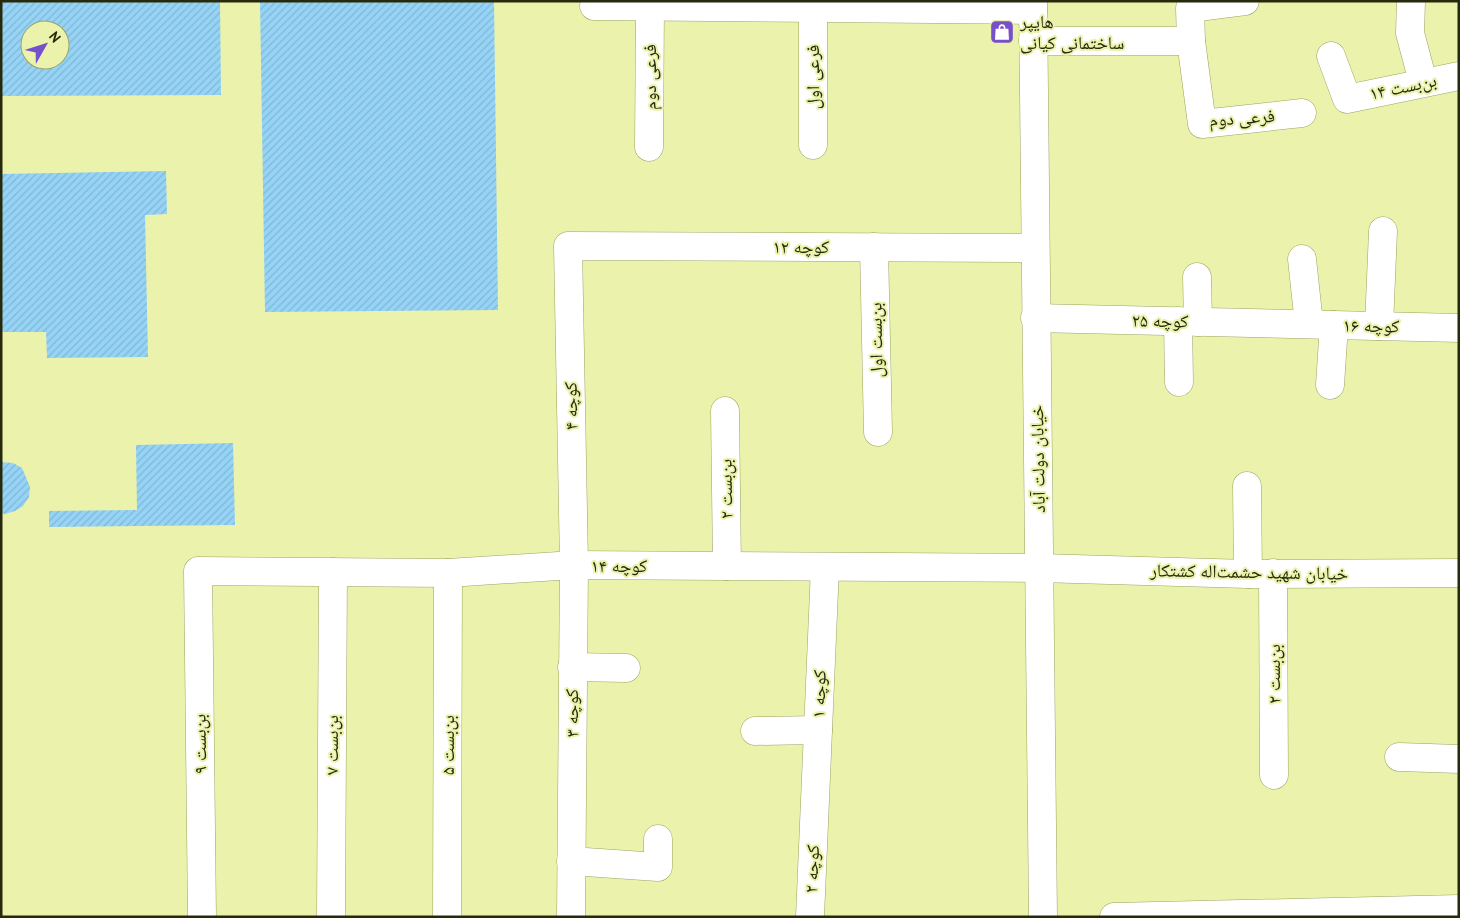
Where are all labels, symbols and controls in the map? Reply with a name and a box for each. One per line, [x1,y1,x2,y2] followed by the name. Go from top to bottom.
[1019,10,1124,54] place label: هایپر ساختمانی کیانی
[989,19,1015,45] shop icon: هایپر ساختمانی کیانی
[20,20,70,70] north arrow
[45,28,65,46] text: N
[638,44,662,110] street label: فرعی دوم
[801,45,824,109] street label: فرعی اول
[1367,68,1439,105] street label: بن‌بست ۱۴
[1208,104,1276,132] street label: فرعی دوم
[773,235,830,258] street label: کوچه ۱۲
[863,302,888,378] street label: بن‌بست اول
[1132,309,1189,333] street label: کوچه ۲۵
[1343,314,1400,338] street label: کوچه ۱۶
[559,381,582,430] street label: کوچه ۴
[1025,405,1050,513] street label: خیابان دولت آباد
[713,459,738,519] street label: بن‌بست ۲
[591,554,648,577] street label: کوچه ۱۴
[1149,558,1348,585] street label: خیابان شهید حشمت‌اله کشتکار
[1262,644,1285,704] street label: بن‌بست ۲
[806,669,831,719] street label: کوچه ۱
[560,688,583,737] street label: کوچه ۳
[187,714,212,774] street label: بن‌بست ۹
[320,715,343,775] street label: بن‌بست ۷
[436,715,459,775] street label: بن‌بست ۵
[799,844,824,894] street label: کوچه ۲

